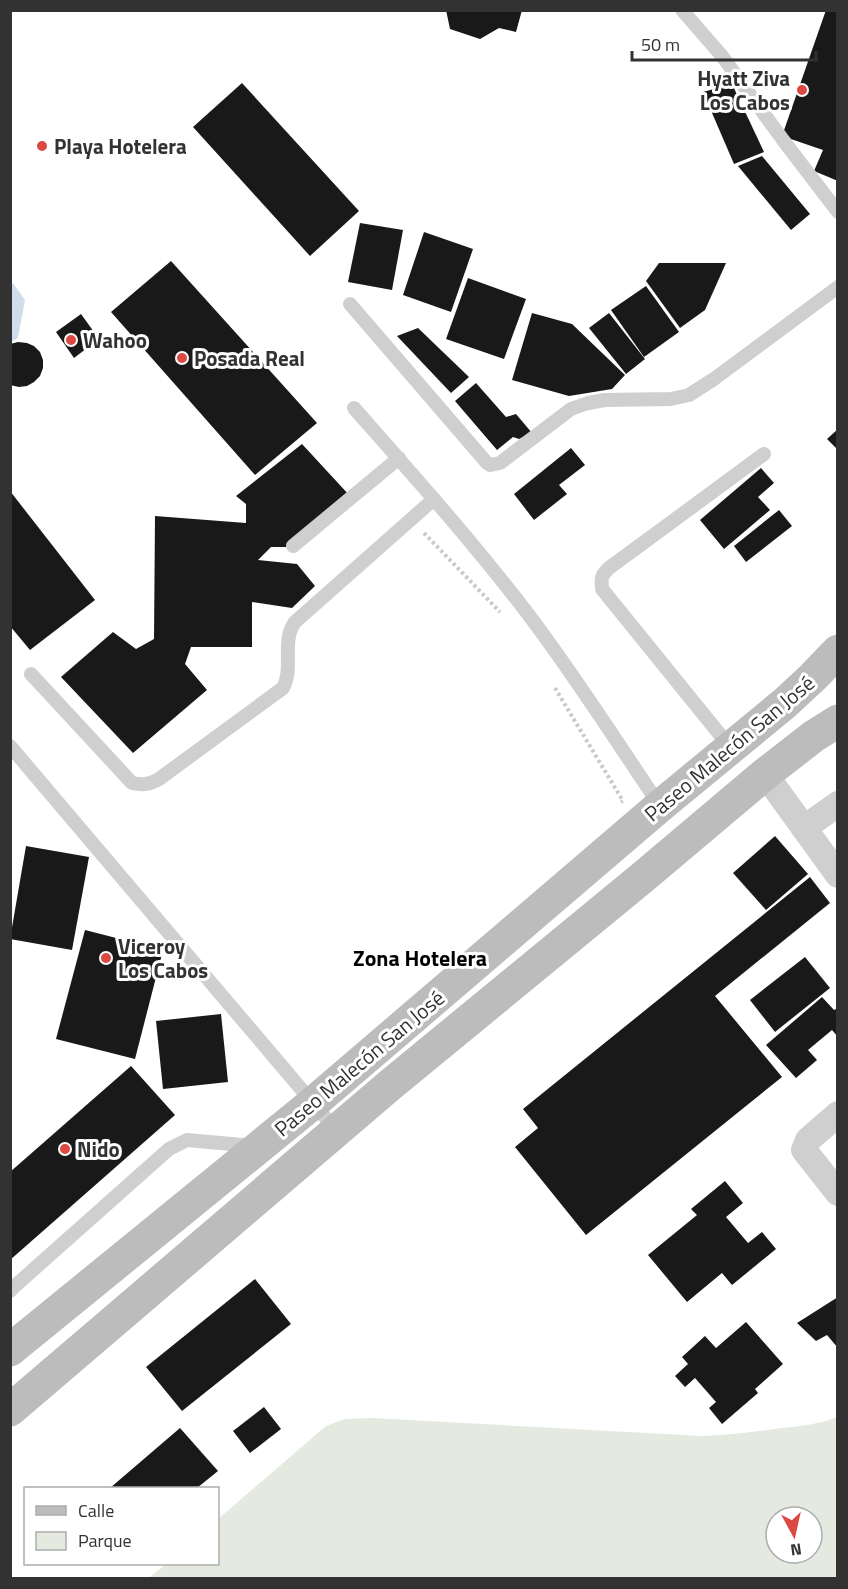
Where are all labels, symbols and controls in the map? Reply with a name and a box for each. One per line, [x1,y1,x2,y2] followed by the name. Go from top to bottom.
[632,24,816,62] scale bar
[641,31,680,58] text: 50 m
[697,62,790,118] place label: Hyatt Ziva Los Cabos
[795,83,809,97] marker: Hyatt Ziva Los Cabos
[54,130,187,162] place label: Playa Hotelera
[35,139,49,153] marker: Playa Hotelera
[83,324,147,356] place label: Wahoo
[64,333,78,347] marker: Wahoo
[194,342,305,374] place label: Posada Real
[175,351,189,365] marker: Posada Real
[637,667,821,829] street label: Paseo Malecón San José
[118,930,208,986] place label: Viceroy Los Cabos
[353,941,487,975] district label: Zona Hotelera
[99,951,113,965] marker: Viceroy Los Cabos
[267,982,451,1144] street label: Paseo Malecón San José
[77,1133,120,1165] place label: Nido
[58,1142,72,1156] marker: Nido
[24,1487,219,1565] legend
[78,1497,114,1524] text: Calle
[764,1505,824,1565] north arrow
[78,1527,132,1554] text: Parque
[789,1537,803,1563] text: N

